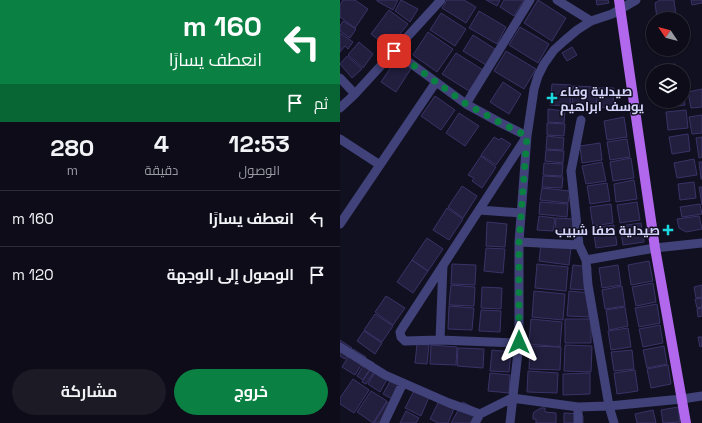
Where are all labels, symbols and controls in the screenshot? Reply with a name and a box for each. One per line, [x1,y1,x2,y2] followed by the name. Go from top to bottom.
[183,8,262,44] text: 160 m
[646,12,690,56] north arrow
[646,12,690,108] map controls
[276,16,328,68] icon: left
[377,34,411,68] pin
[383,40,405,62] icon: arrive
[169,48,262,71] text: انعطف يسارًا
[646,64,690,108] button: layers
[560,83,644,116] place label: صيدلية وفاء يوسف ابراهيم
[284,92,306,114] icon: arrive
[547,93,557,103] marker: صيدلية وفاء يوسف ابراهيم
[314,94,328,113] text: ثم
[154,128,169,159] text: 4
[229,128,290,159] text: 12:53
[50,132,94,163] text: 280
[67,162,78,179] text: m
[145,162,178,179] text: دقيقة
[238,162,280,179] text: الوصول
[306,208,328,230] icon: left
[12,209,54,228] text: 160 m
[208,209,294,228] text: انعطف يسارًا
[555,222,660,239] place label: صيدلية صفا شبيب
[663,225,673,235] marker: صيدلية صفا شبيب
[306,264,328,286] icon: arrive
[12,265,54,284] text: 120 m
[167,265,294,284] text: الوصول إلى الوجهة
[498,321,540,363] position arrow
[12,369,166,415] button: مشاركة
[174,369,328,415] button: خروج

